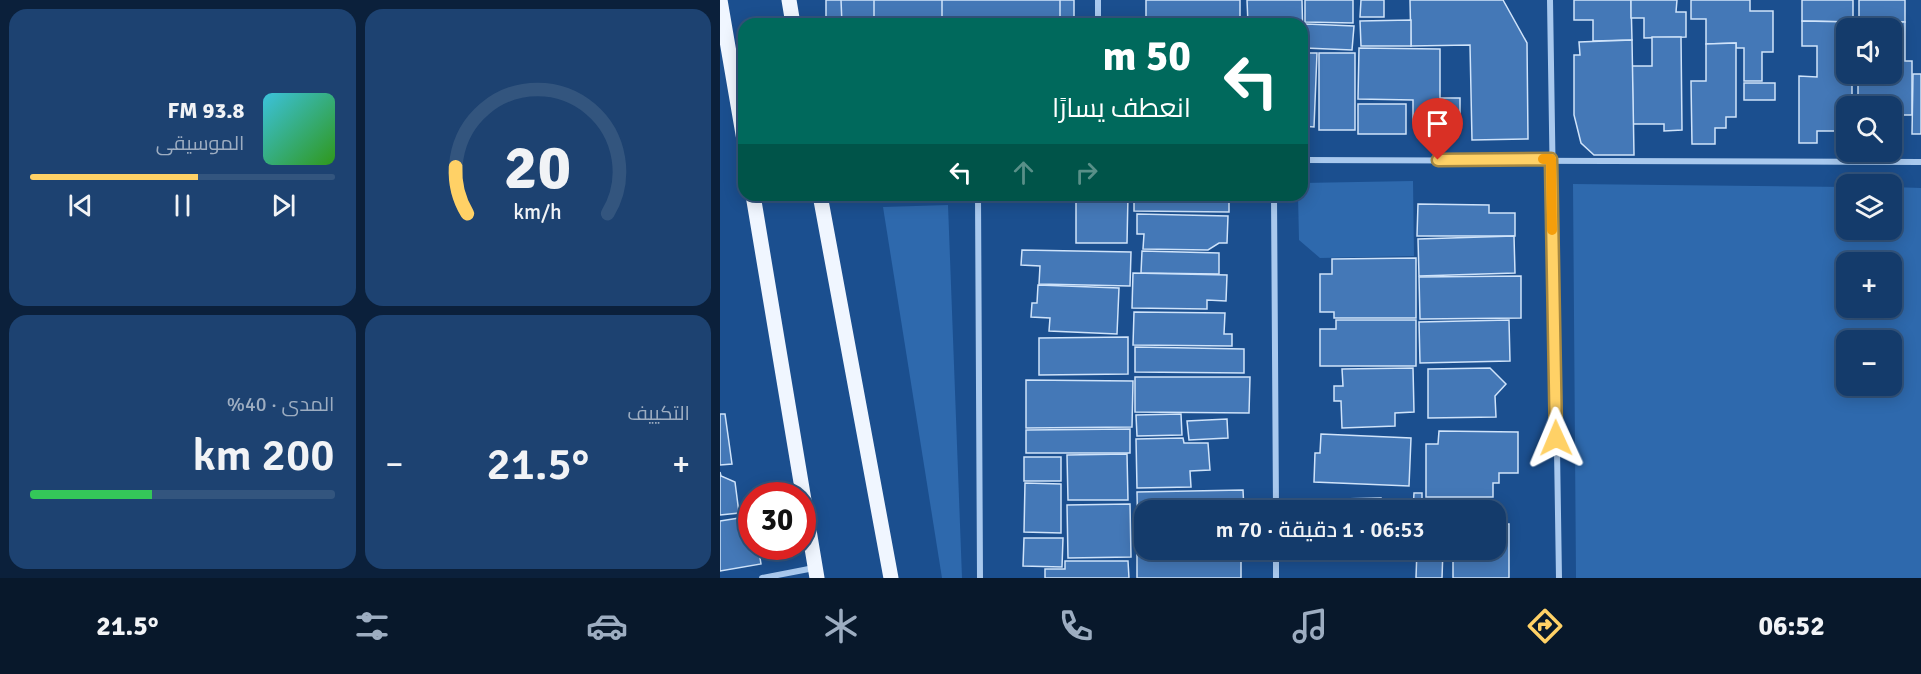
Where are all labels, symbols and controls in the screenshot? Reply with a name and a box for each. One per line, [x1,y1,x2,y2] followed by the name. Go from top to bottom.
[1836,18,1902,396] map controls
[1836,18,1902,84] button: sound
[1102,31,1191,82] text: 50 m
[1212,42,1290,120] icon: left
[1052,92,1191,125] text: انعطف يسارًا
[1836,96,1902,162] button: search
[168,97,245,124] text: 93.8 FM
[1412,98,1463,160] pin
[1421,107,1454,140] icon: arrive
[504,130,571,207] text: 20
[156,131,245,156] text: الموسيقى
[944,156,977,189] icon: left
[1007,156,1040,189] icon: ahead
[1070,156,1103,189] icon: right
[1836,174,1902,240] button: layers
[64,189,97,222] icon: previous
[166,189,199,222] icon: pause
[267,189,300,222] icon: next
[513,200,562,226] text: km/h
[1836,252,1902,318] button: +
[1836,330,1902,396] button: −
[227,392,335,417] text: المدى · 40%
[627,401,690,426] text: التكييف
[1524,406,1588,470] position arrow
[192,428,335,483] text: 200 km
[486,437,589,492] text: 21.5°
[386,444,403,485] text: −
[672,444,690,485] text: +
[738,482,816,560] speed limit sign: 30
[1216,516,1424,543] text: 06:53 · 1 دقيقة · 70 m
[351,605,393,647] icon: filters
[586,605,628,647] icon: car
[820,605,862,647] icon: climate
[1055,605,1097,647] icon: phone
[1289,605,1331,647] icon: music
[1524,605,1566,647] icon: directions
[96,610,159,643] text: 21.5°
[1758,610,1825,643] text: 06:52

